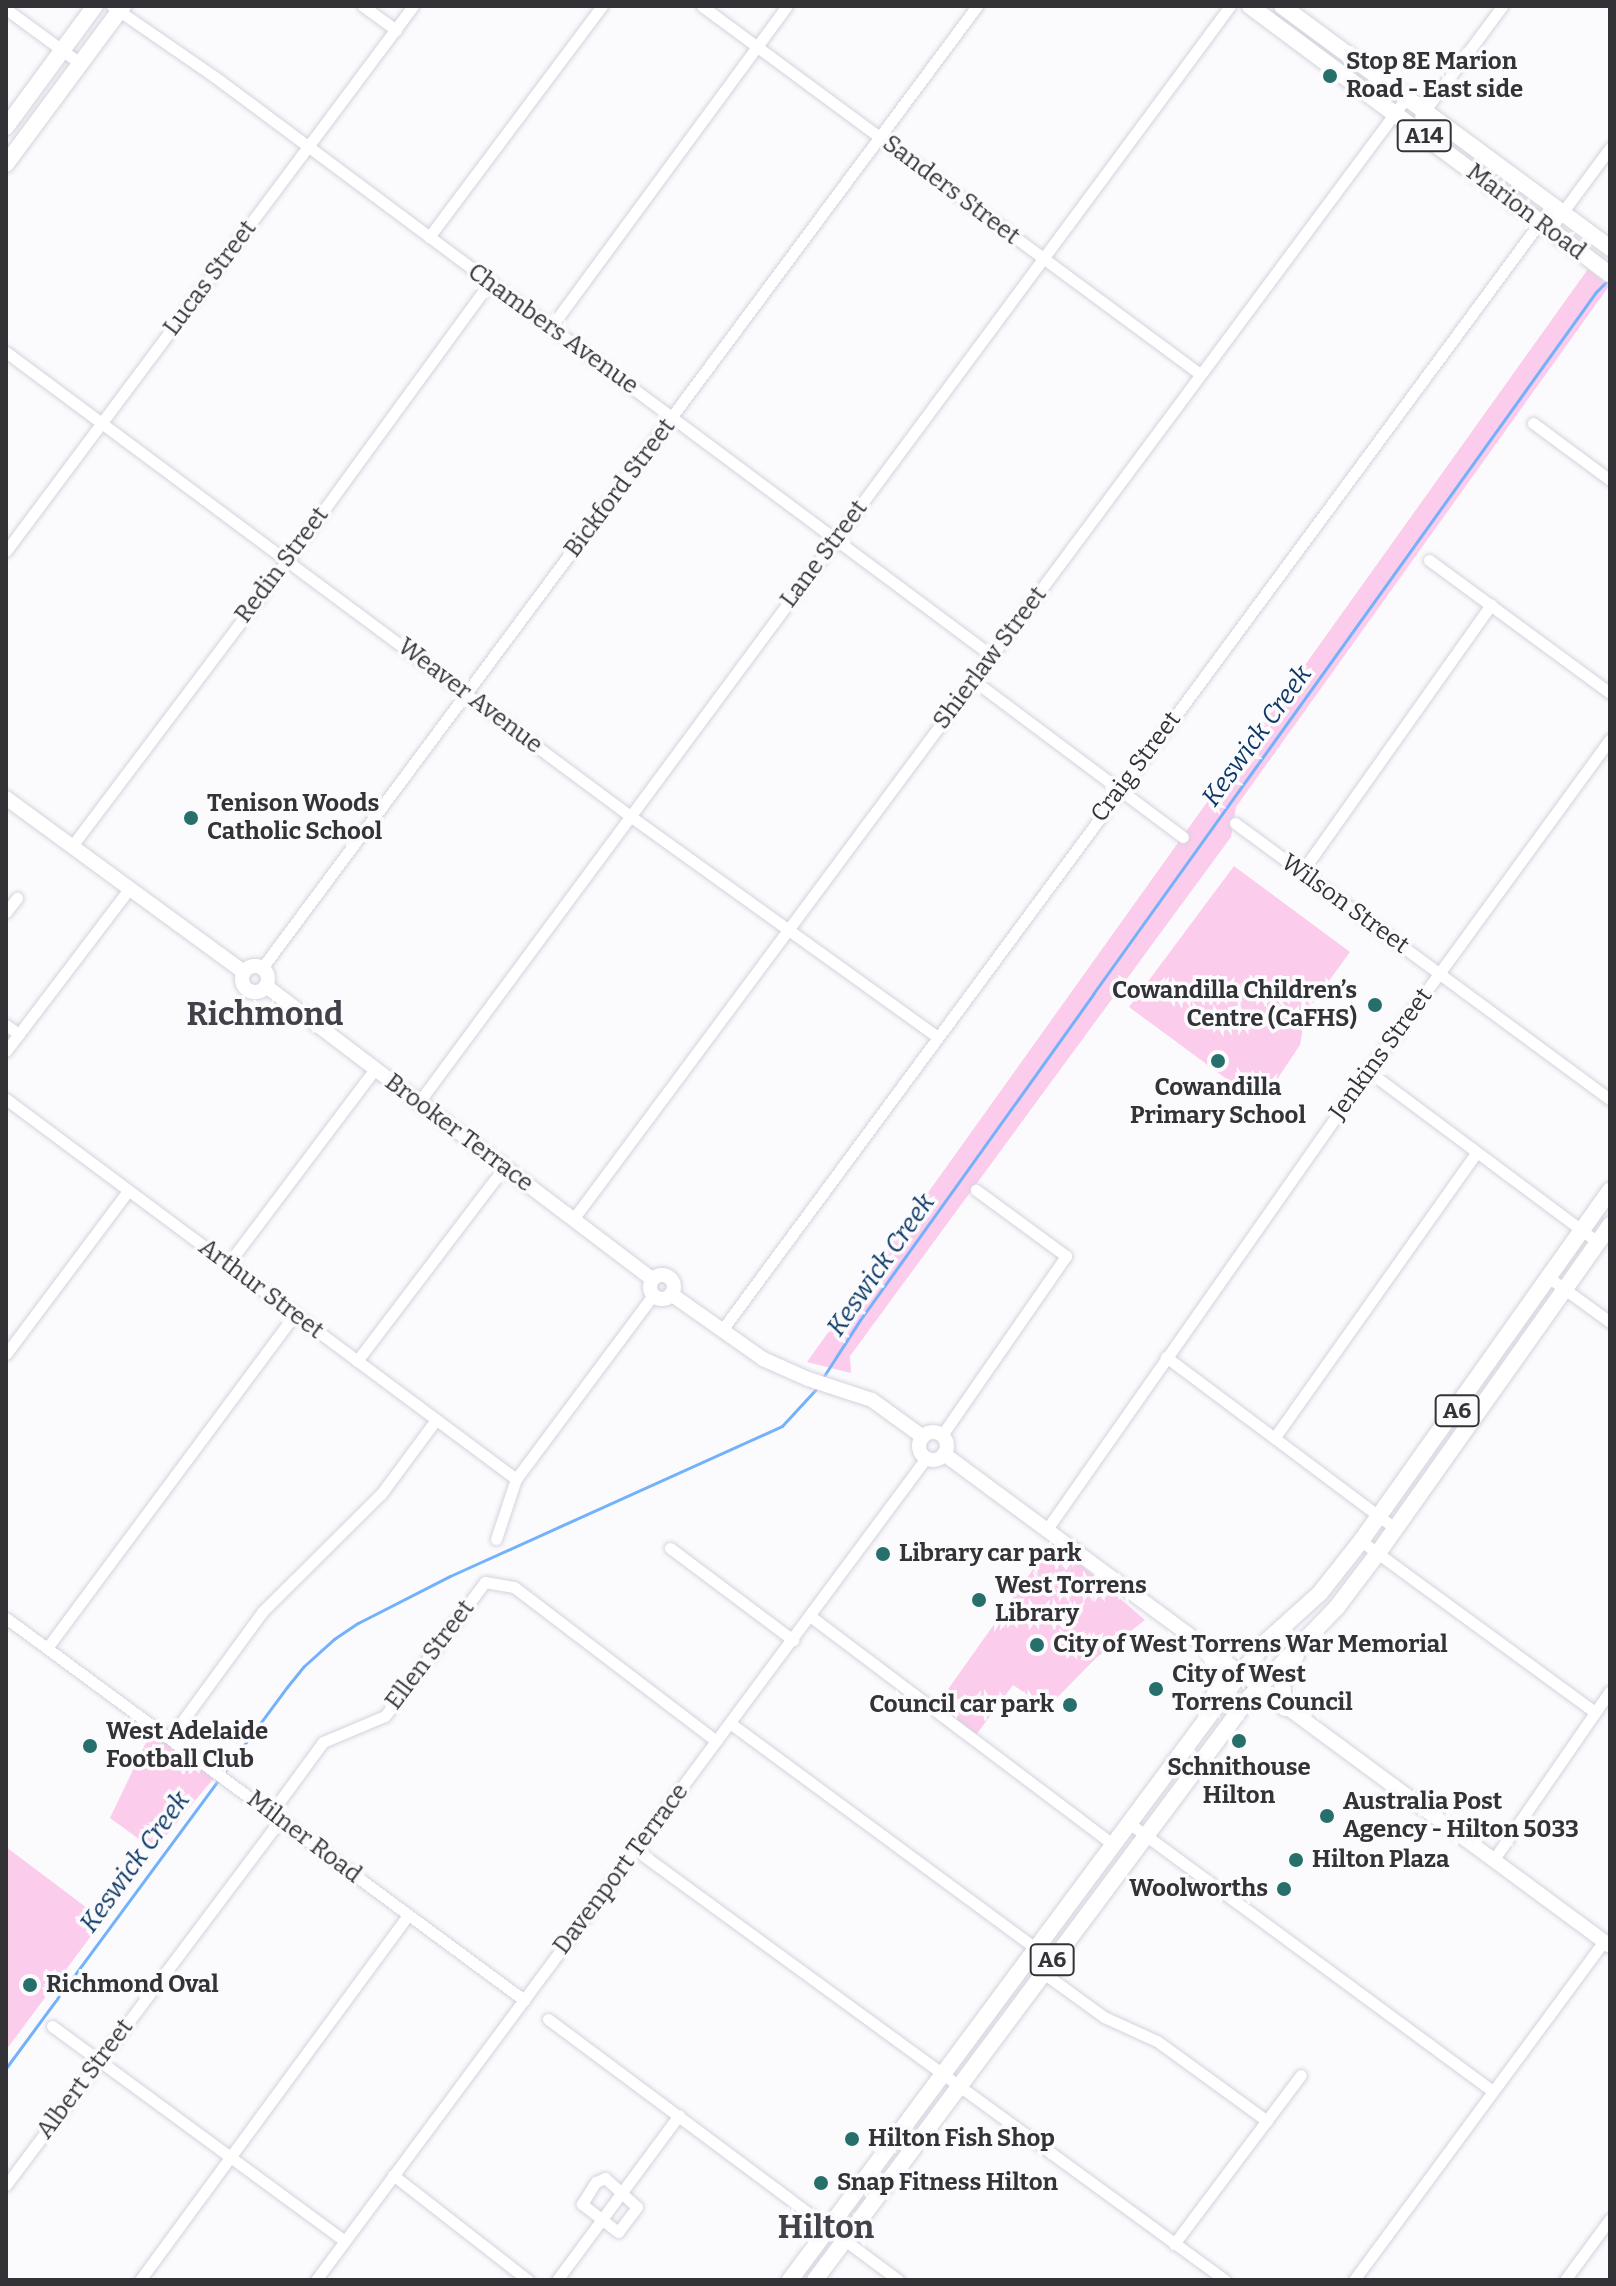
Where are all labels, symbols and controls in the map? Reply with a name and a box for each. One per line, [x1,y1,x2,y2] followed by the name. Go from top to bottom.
[1346,48,1523,104] place label: Stop 8E Marion Road - East side
[1321,67,1339,85] marker: Stop 8E Marion Road - East side
[1396,118,1452,154] road number: A14
[877,129,1025,251] street label: Sanders Street
[1461,158,1591,266] street label: Marion Road
[157,215,263,341] street label: Lucas Street
[462,257,644,401] street label: Chambers Avenue
[559,413,681,563] street label: Bickford Street
[774,495,874,613] street label: Lane Street
[229,501,335,629] street label: Redin Street
[927,581,1053,735] street label: Shierlaw Street
[392,632,548,760] street label: Weaver Avenue
[1195,660,1319,812] water label: Keswick Creek
[1085,706,1187,828] street label: Craig Street
[207,790,382,846] place label: Tenison Woods Catholic School
[182,809,200,827] marker: Tenison Woods Catholic School
[1276,848,1414,960] street label: Wilson Street
[1112,977,1357,1033] place label: Cowandilla Children’s Centre (CaFHS)
[1324,983,1438,1125] street label: Jenkins Street
[1364,994,1386,1016] marker: Cowandilla Children’s Centre (CaFHS)
[187,995,343,1033] district label: Richmond
[1209,1052,1227,1070] marker: Cowandilla Primary School
[379,1068,539,1198] street label: Brooker Terrace
[1130,1074,1306,1130] place label: Cowandilla Primary School
[821,1188,941,1342] water label: Keswick Creek
[193,1233,329,1345] street label: Arthur Street
[1433,1393,1481,1429] road number: A6
[899,1540,1082,1568] place label: Library car park
[874,1545,892,1563] marker: Library car park
[995,1572,1147,1628] place label: West Torrens Library
[970,1591,988,1609] marker: West Torrens Library
[379,1595,481,1715] street label: Ellen Street
[1053,1631,1448,1659] place label: City of West Torrens War Memorial
[1028,1636,1046,1654] marker: City of West Torrens War Memorial
[1172,1661,1353,1717] place label: City of West Torrens Council
[1147,1680,1165,1698] marker: City of West Torrens Council
[869,1691,1054,1719] place label: Council car park
[1061,1696,1079,1714] marker: Council car park
[106,1718,268,1774] place label: West Adelaide Football Club
[1230,1732,1248,1750] marker: Schnithouse Hilton
[81,1737,99,1755] marker: West Adelaide Football Club
[1167,1754,1311,1810] place label: Schnithouse Hilton
[547,1778,695,1960] street label: Davenport Terrace
[241,1785,367,1889] street label: Milner Road
[73,1786,197,1938] water label: Keswick Creek
[1343,1788,1579,1844] place label: Australia Post Agency - Hilton 5033
[1318,1807,1336,1825] marker: Australia Post Agency - Hilton 5033
[1312,1846,1449,1874] place label: Hilton Plaza
[1287,1851,1305,1869] marker: Hilton Plaza
[1129,1875,1268,1903] place label: Woolworths
[1275,1880,1293,1898] marker: Woolworths
[1028,1942,1076,1978] road number: A6
[46,1971,219,1999] place label: Richmond Oval
[21,1976,39,1994] marker: Richmond Oval
[31,2013,139,2145] street label: Albert Street
[868,2125,1055,2153] place label: Hilton Fish Shop
[843,2130,861,2148] marker: Hilton Fish Shop
[837,2169,1058,2197] place label: Snap Fitness Hilton
[812,2174,830,2192] marker: Snap Fitness Hilton
[778,2208,874,2246] district label: Hilton

